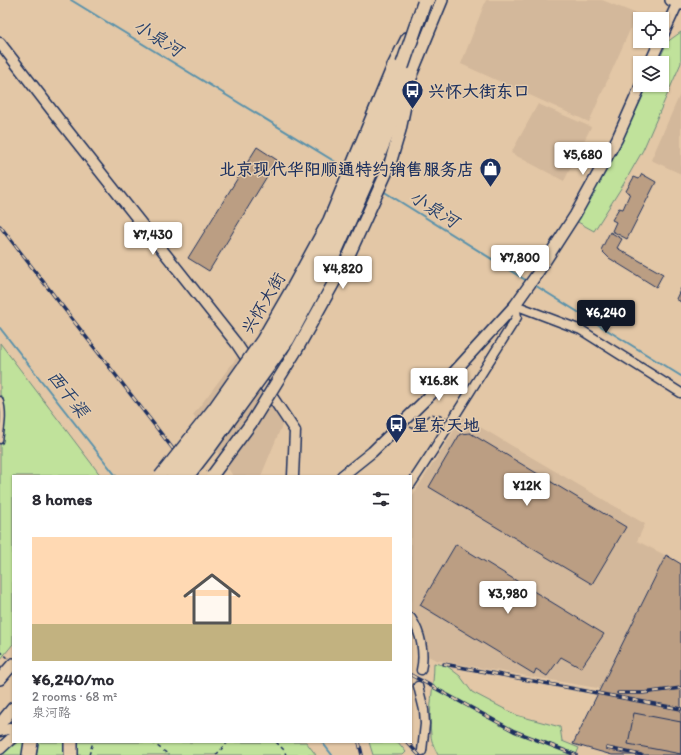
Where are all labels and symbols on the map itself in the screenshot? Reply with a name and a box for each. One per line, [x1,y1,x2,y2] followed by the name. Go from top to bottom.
[129,14,189,63] water label: 小泉河
[399,78,425,111] bus stop icon: 兴怀大街东口
[428,81,530,101] place label: 兴怀大街东口
[550,142,616,176] pin: ¥5,680
[477,156,503,189] shop icon: 北京现代华阳顺通特约销售服务店
[219,159,474,179] place label: 北京现代华阳顺通特约销售服务店
[405,185,465,234] water label: 小泉河
[120,222,186,256] pin: ¥7,430
[487,245,553,279] pin: ¥7,800
[310,256,376,290] pin: ¥4,820
[237,269,289,337] street label: 兴怀大街
[573,300,639,334] pin: ¥6,240
[43,366,95,424] water label: 西干渠
[406,368,472,402] pin: ¥16.8K
[383,412,409,445] bus stop icon: 星东天地
[412,415,480,435] place label: 星东天地
[503,473,551,507] pin: ¥12K
[475,581,541,615] pin: ¥3,980

